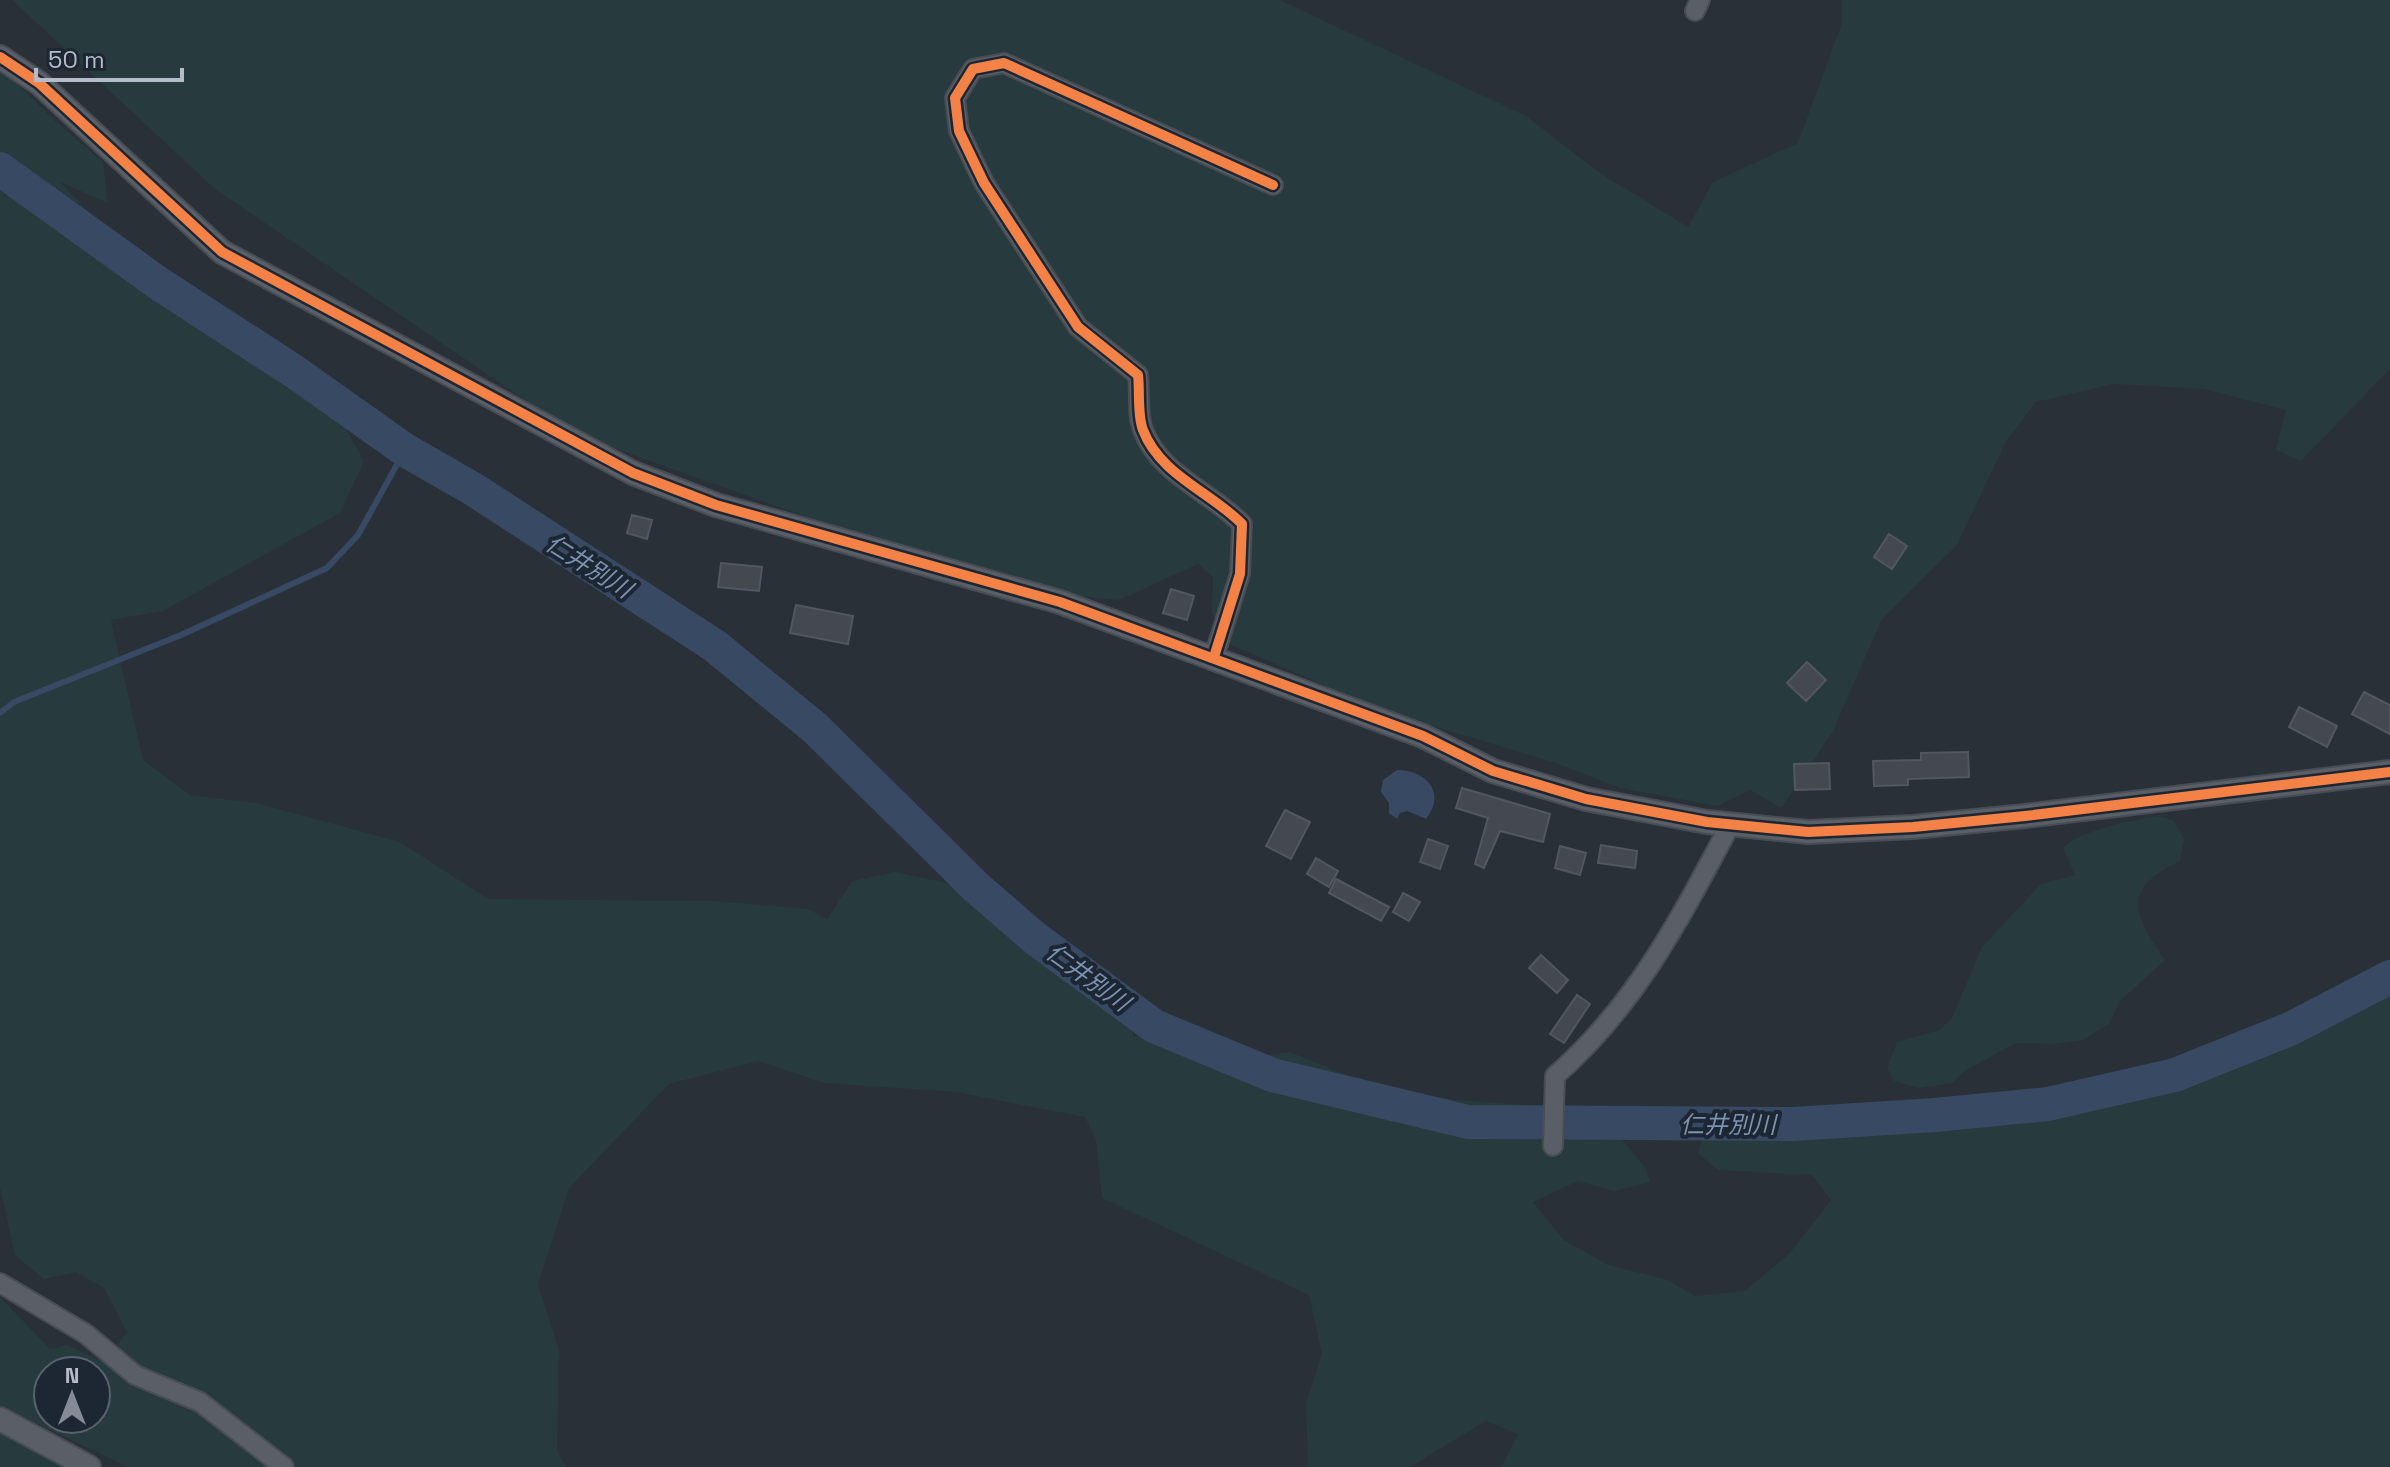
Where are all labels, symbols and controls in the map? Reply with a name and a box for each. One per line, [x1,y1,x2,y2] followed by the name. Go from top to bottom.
[36,32,182,82] scale bar
[48,44,105,75] text: 50 m
[540,527,640,606] water label: 仁井別川
[1040,936,1138,1020] water label: 仁井別川
[1680,1109,1779,1140] water label: 仁井別川
[32,1355,112,1435] north arrow
[65,1361,79,1389] text: N

